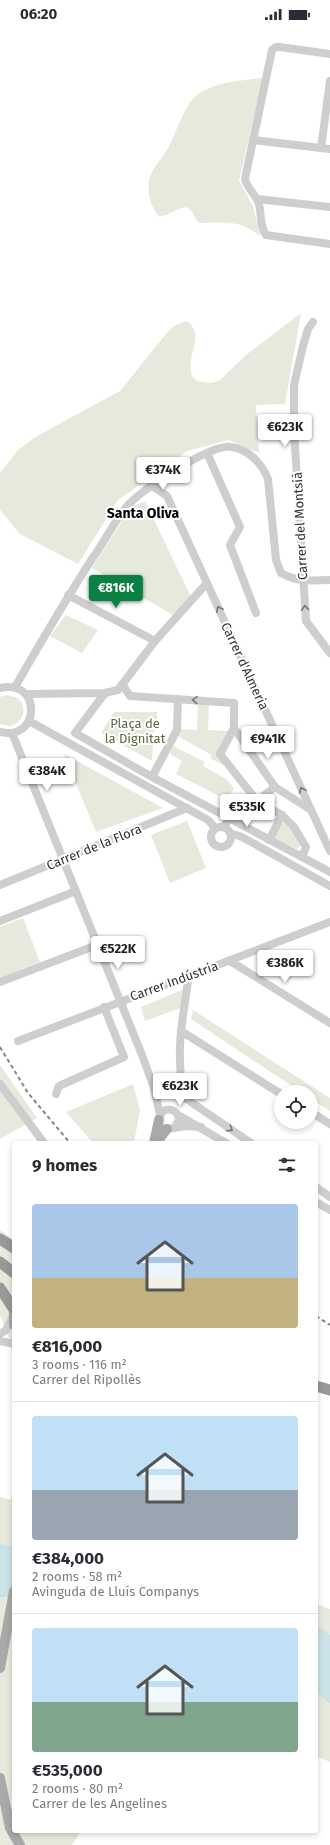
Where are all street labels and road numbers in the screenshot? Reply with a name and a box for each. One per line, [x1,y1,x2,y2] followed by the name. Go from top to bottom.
[290,472,310,580] street label: Carrer del Montsià
[218,620,272,712] street label: Carrer d'Almeria
[44,821,144,873] street label: Carrer de la Flora
[128,958,220,1004] street label: Carrer Indústria

